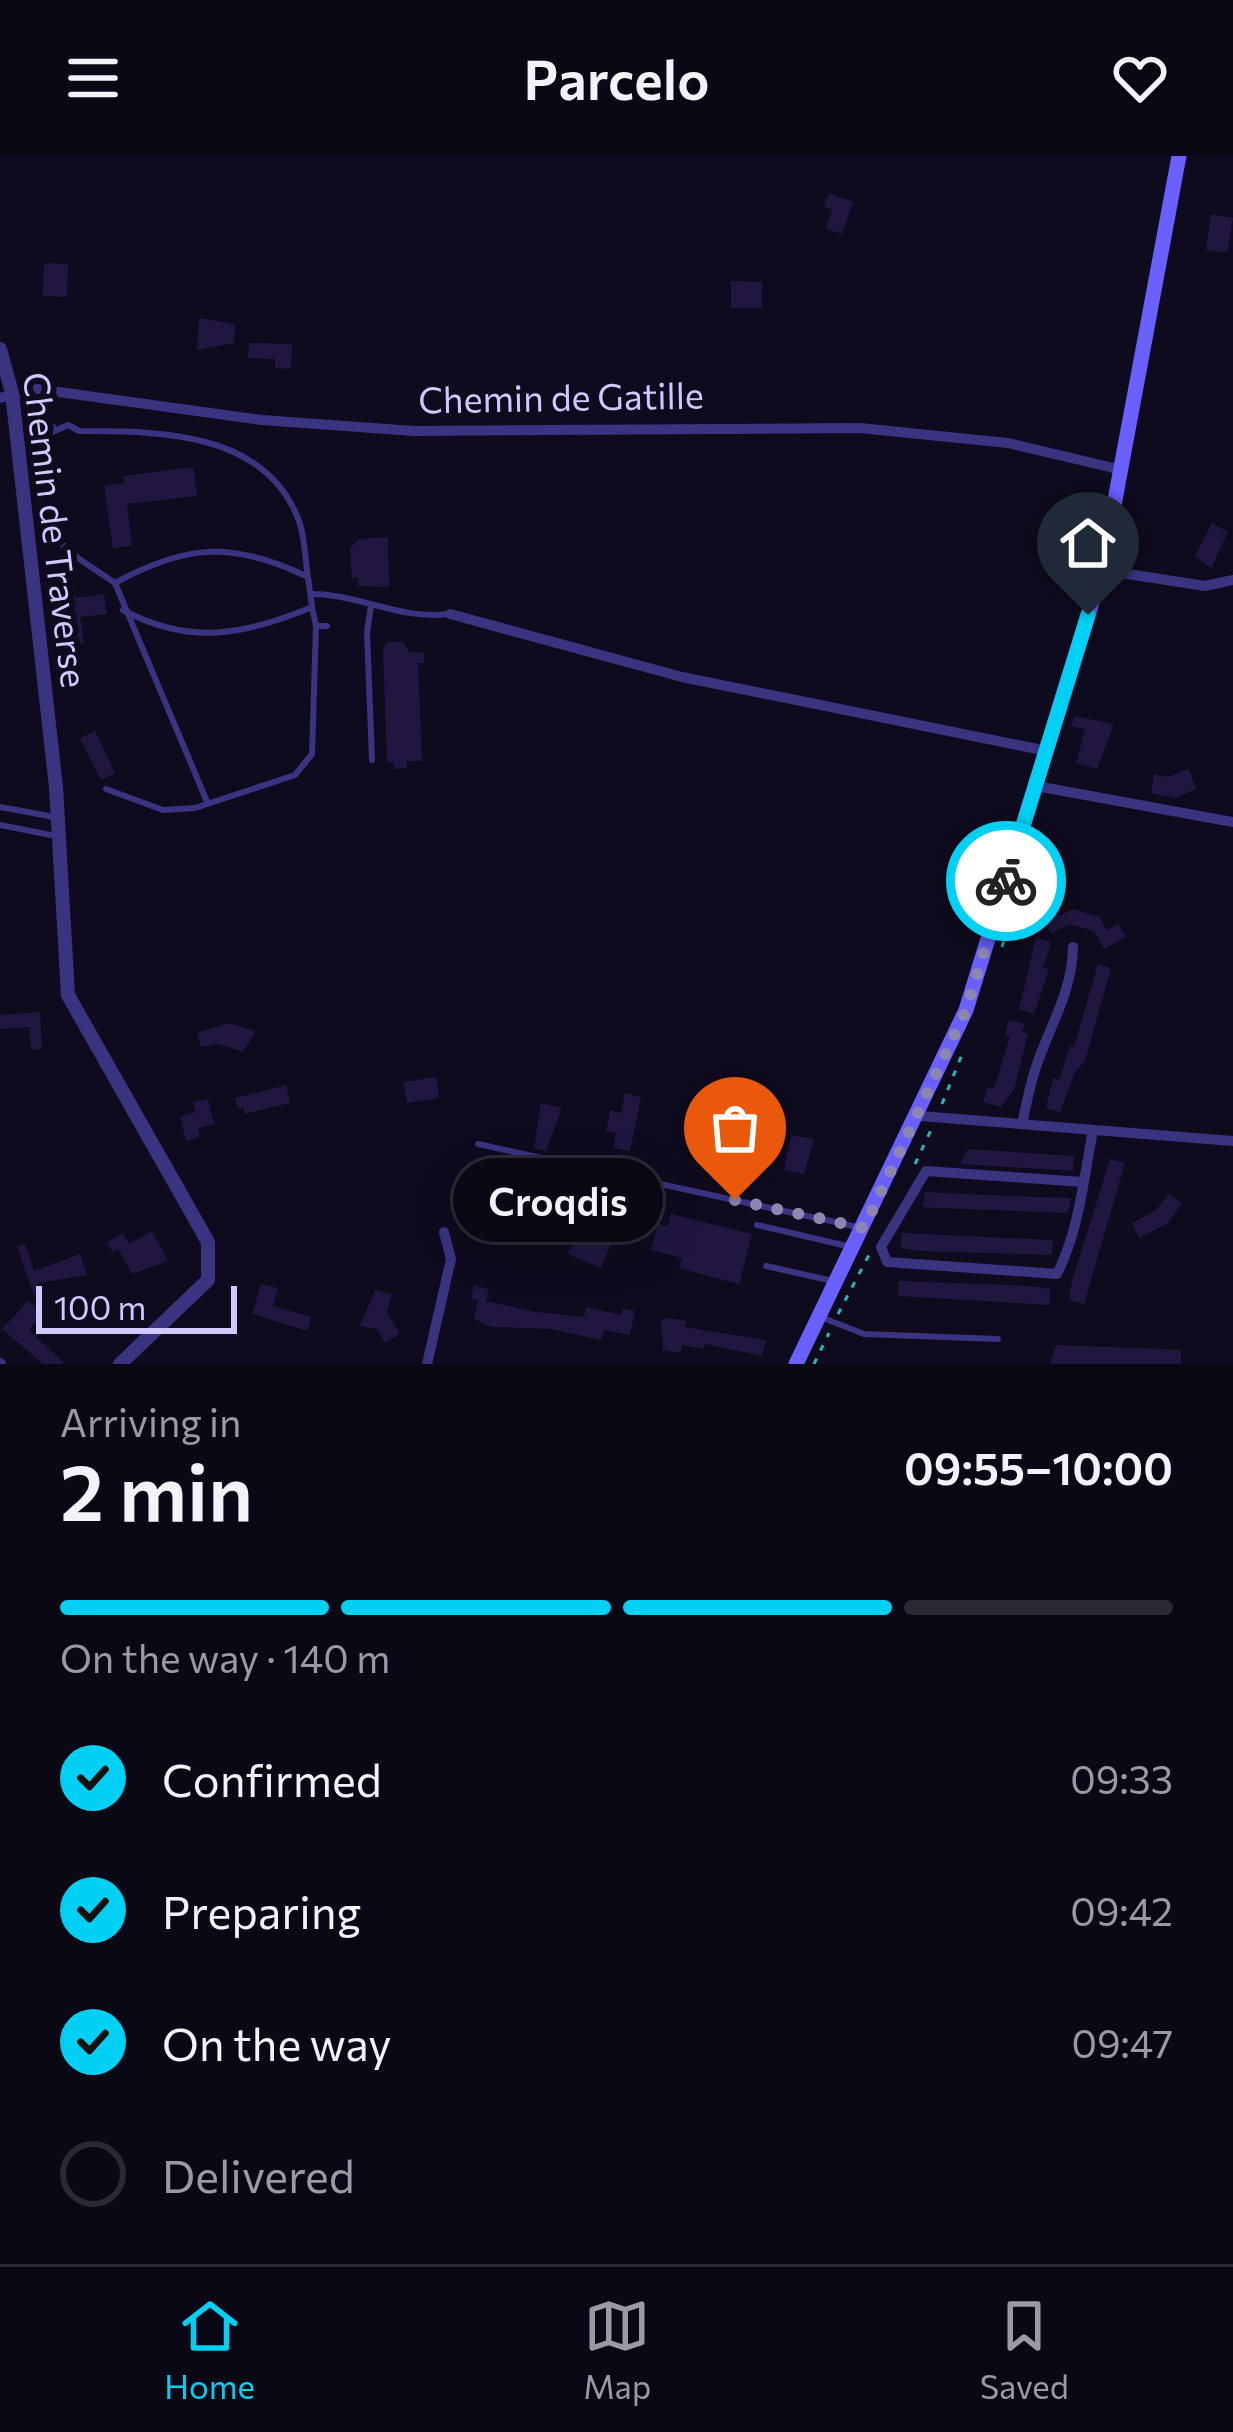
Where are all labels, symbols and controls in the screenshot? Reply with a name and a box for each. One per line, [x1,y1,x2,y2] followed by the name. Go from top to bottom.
[60,45,126,111] icon: menu
[524,45,709,111] text: Parcelo
[1107,45,1173,111] icon: heart
[16,369,98,690] street label: Chemin de Traverse
[418,372,704,420] street label: Chemin de Gatille
[1037,492,1139,615] pin
[1055,510,1121,576] icon: home
[946,821,1066,941] courier
[973,848,1039,914] icon: bike
[684,1077,786,1200] pin
[702,1095,768,1161] icon: bag
[453,1158,663,1242] callout: Croqdis
[488,1176,628,1224] text: Croqdis
[36,1280,237,1333] scale bar
[54,1286,146,1327] text: 100 m
[60,1397,241,1445] text: Arriving in
[904,1439,1173,1494] text: 09:55–10:00
[60,1442,253,1537] text: 2 min
[60,1633,390,1681] text: On the way · 140 m
[60,1745,126,1811] icon: check
[162,1751,382,1806] text: Confirmed
[1070,1754,1173,1802] text: 09:33
[60,1877,126,1943] icon: check
[162,1883,361,1938] text: Preparing
[1070,1886,1173,1934] text: 09:42
[60,2009,126,2075] icon: check
[162,2015,392,2070] text: On the way
[1071,2018,1173,2066] text: 09:47
[162,2147,355,2202] text: Delivered
[164,2293,255,2406] tab: Home
[583,2293,651,2406] tab: Map
[980,2293,1069,2406] tab: Saved

